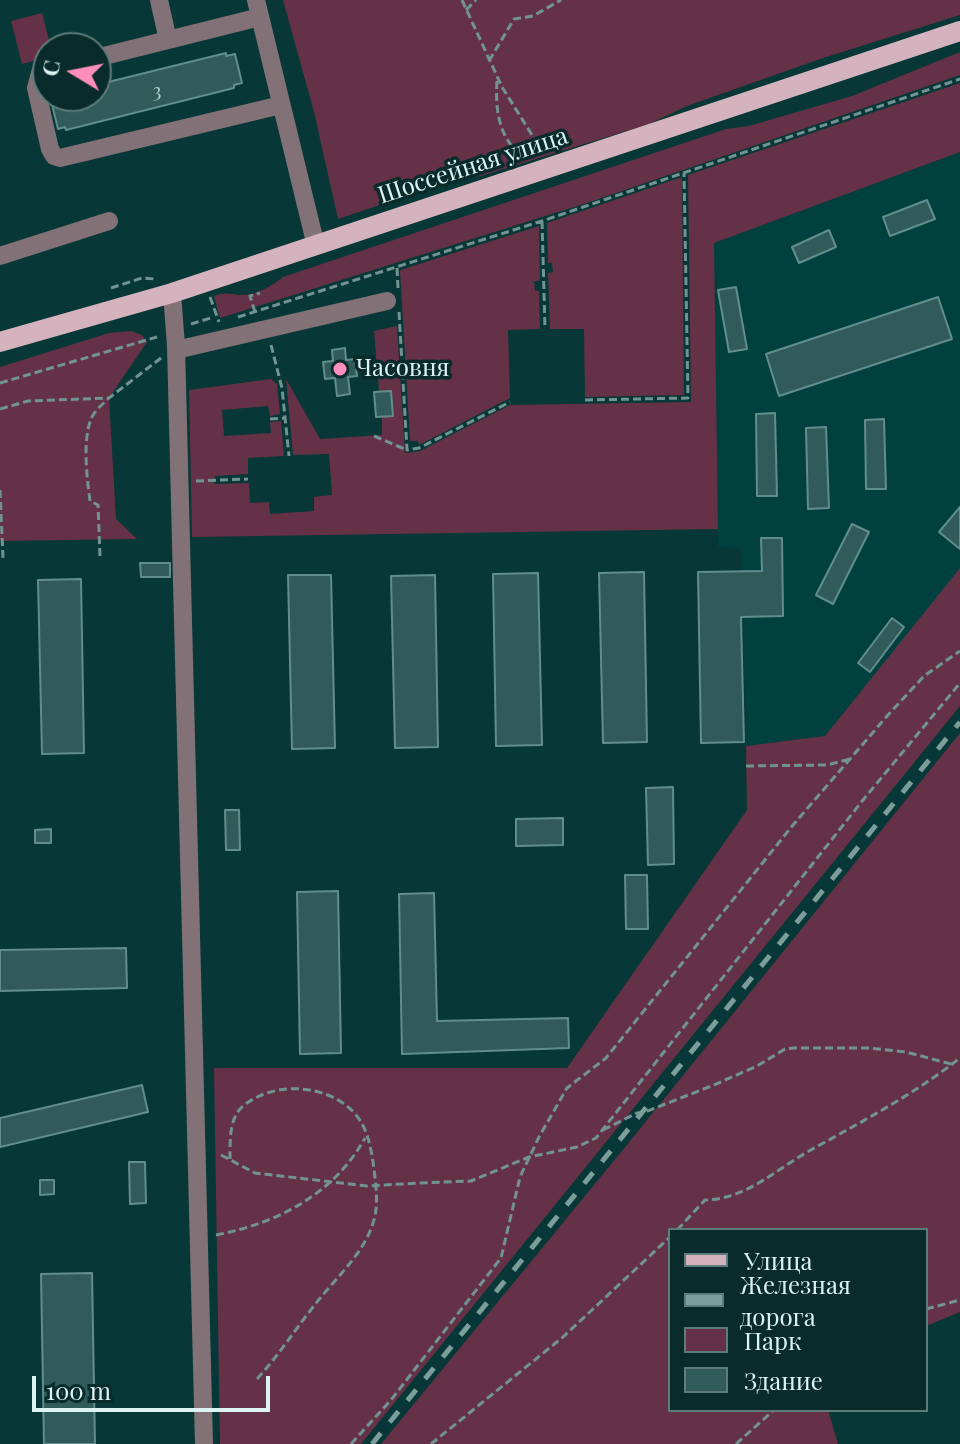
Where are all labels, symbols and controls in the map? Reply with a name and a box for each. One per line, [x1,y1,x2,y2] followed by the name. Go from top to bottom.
[32,32,112,112] north arrow
[34,58,66,78] text: С
[152,80,162,104] house number: 3
[375,122,571,210] street label: Шоссейная улица
[356,355,449,383] place label: Часовня
[331,360,349,378] marker: Часовня
[668,1228,928,1412] legend
[744,1244,813,1276] text: Улица
[740,1268,851,1332] text: Железная дорога
[744,1324,802,1356] text: Парк
[36,1360,274,1410] scale bar
[744,1364,823,1396] text: Здание
[46,1374,111,1406] text: 100 m

